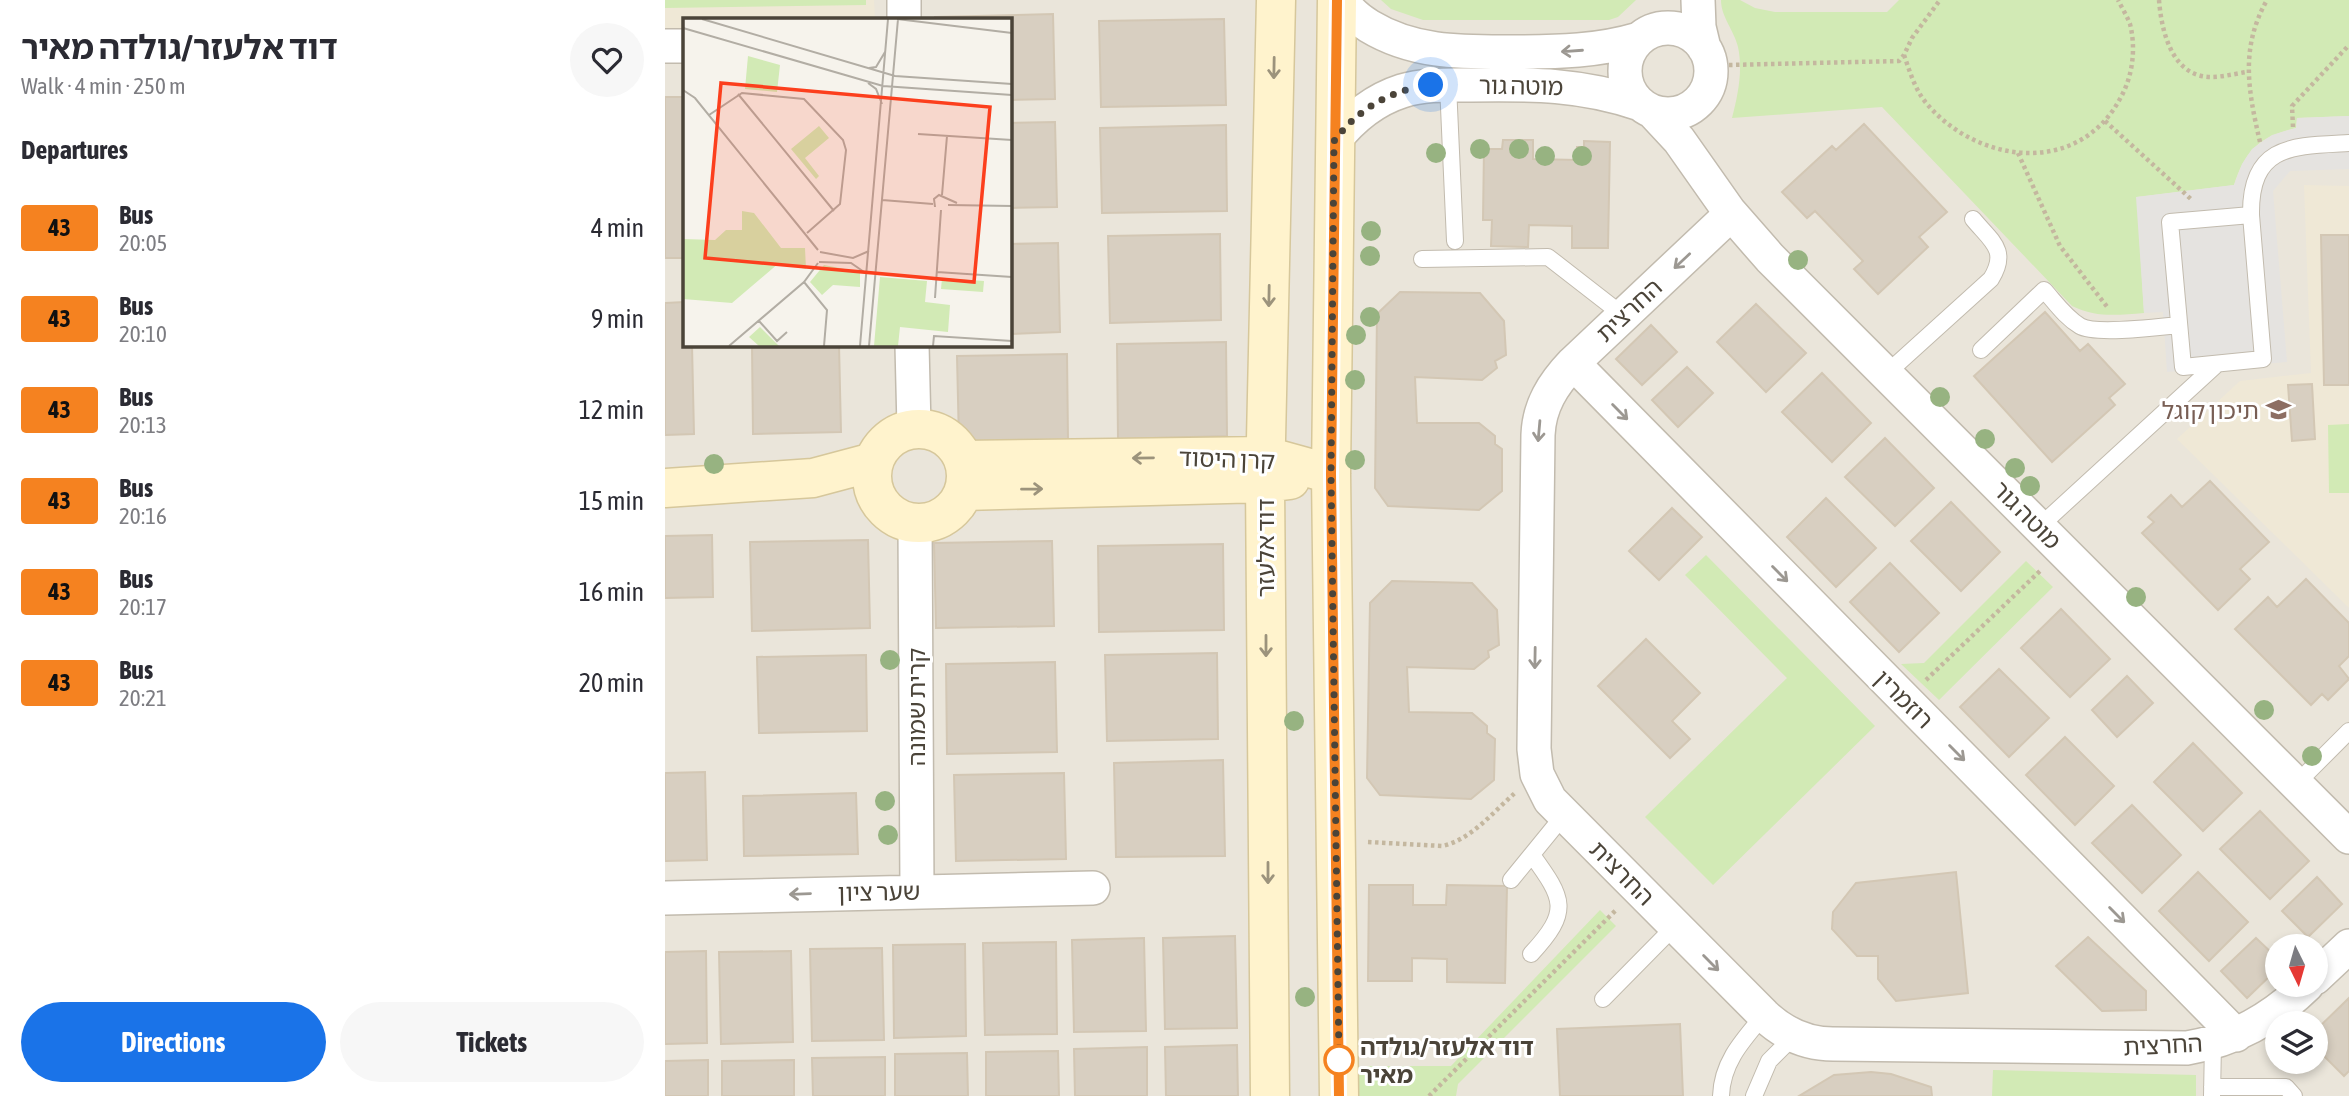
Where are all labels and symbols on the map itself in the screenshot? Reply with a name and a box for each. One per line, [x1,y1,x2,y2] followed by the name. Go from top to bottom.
[683,18,1011,346] inset map
[1562,45,1584,58] one-way arrow
[1268,56,1281,79] one-way arrow
[1413,67,1448,102] your location
[1478,72,1564,100] street label: מוטה גור
[1674,252,1691,269] one-way arrow
[1591,273,1667,347] street label: החרצית
[1262,284,1276,307] one-way arrow
[2265,396,2293,424] school or university icon: תיכון קוגל
[2162,397,2259,424] place label: תיכון קוגל
[1612,403,1629,420] one-way arrow
[1532,419,1545,442] one-way arrow
[1178,444,1276,474] street label: קרן היסוד
[1131,451,1154,464] one-way arrow
[1988,476,2066,554] street label: מוטה גור
[1020,483,1043,496] one-way arrow
[1252,499,1279,597] street label: דוד אלעזר
[1772,565,1789,582] one-way arrow
[1259,634,1273,657] one-way arrow
[1528,647,1542,670] one-way arrow
[903,648,930,766] street label: קרית שמונה
[1869,664,1939,734] street label: רוזמרין
[1949,745,1966,762] one-way arrow
[1584,835,1660,911] street label: החרצית
[1261,861,1275,884] one-way arrow
[837,878,921,906] street label: שער ציון
[788,888,811,901] one-way arrow
[2109,906,2126,923] one-way arrow
[2265,934,2327,998] north arrow
[1703,954,1720,971] one-way arrow
[2123,1029,2203,1061] street label: החרצית
[1360,1033,1534,1088] place label: דוד אלעזר/גולדה מאיר
[1324,1045,1354,1075] marker: דוד אלעזר/גולדה מאיר

